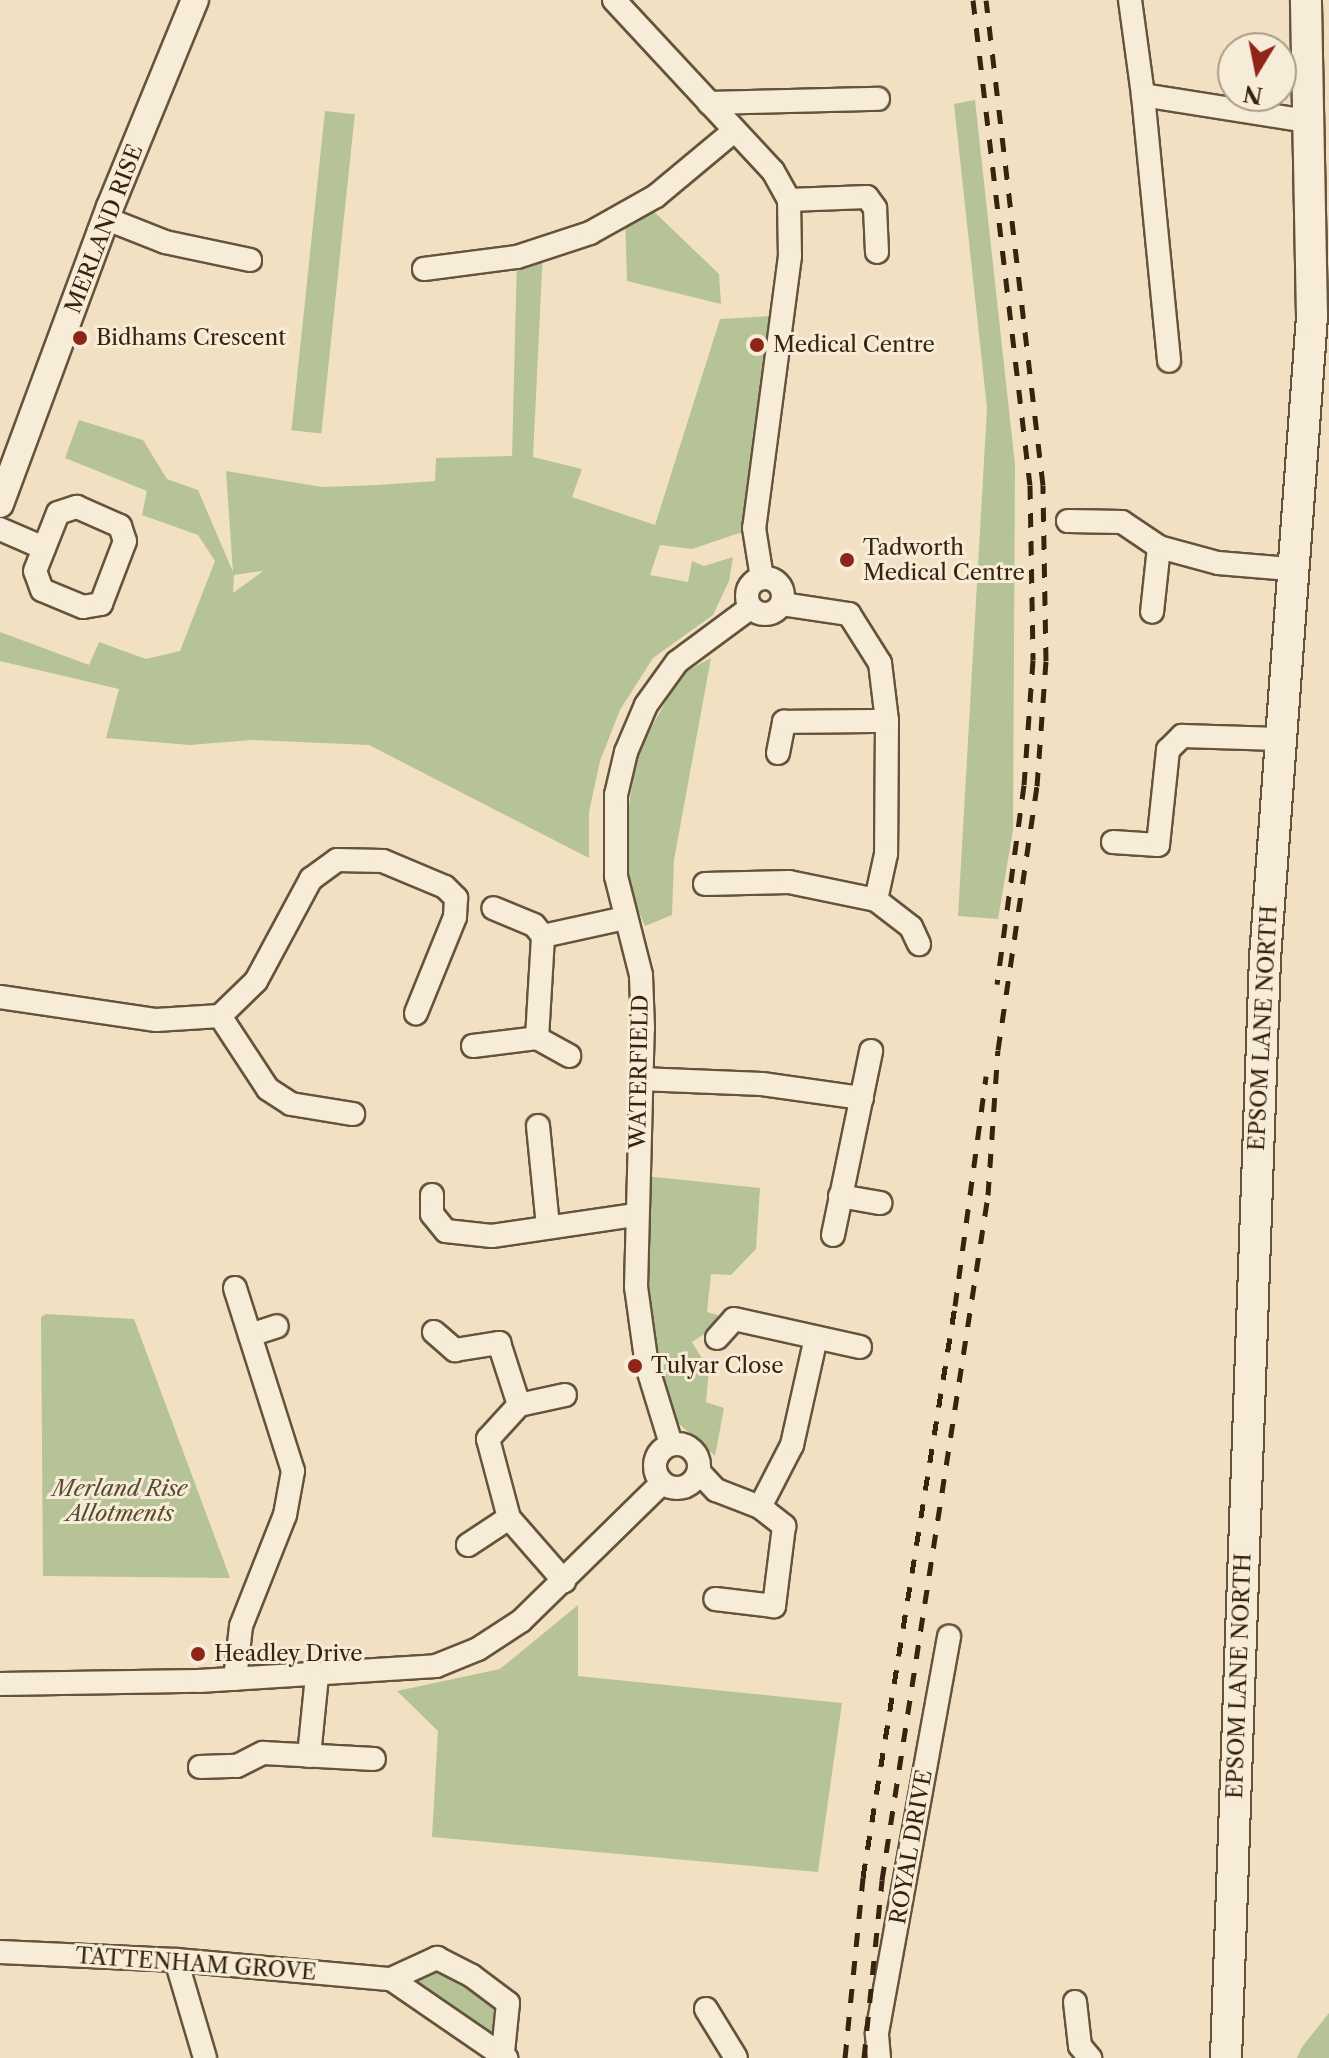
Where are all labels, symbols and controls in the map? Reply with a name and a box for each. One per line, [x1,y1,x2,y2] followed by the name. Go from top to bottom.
[1217,32,1297,112] north arrow
[1241,79,1265,109] text: N
[60,141,148,317] street label: MERLAND RISE
[96,325,286,351] place label: Bidhams Crescent
[71,329,89,347] marker: Bidhams Crescent
[773,332,935,358] place label: Medical Centre
[748,336,766,354] marker: Medical Centre
[863,534,1025,586] place label: Tadworth Medical Centre
[838,551,856,569] marker: Tadworth Medical Centre
[1243,905,1283,1151] street label: EPSOM LANE NORTH
[624,994,654,1150] street label: WATERFIELD
[651,1353,784,1379] place label: Tulyar Close
[626,1357,644,1375] marker: Tulyar Close
[53,1475,187,1526] park label: Merland Rise Allotments
[1222,1553,1256,1799] street label: EPSOM LANE NORTH
[214,1641,363,1667] place label: Headley Drive
[189,1645,207,1663] marker: Headley Drive
[884,1768,938,1926] street label: ROYAL DRIVE
[75,1942,317,1986] street label: TATTENHAM GROVE

